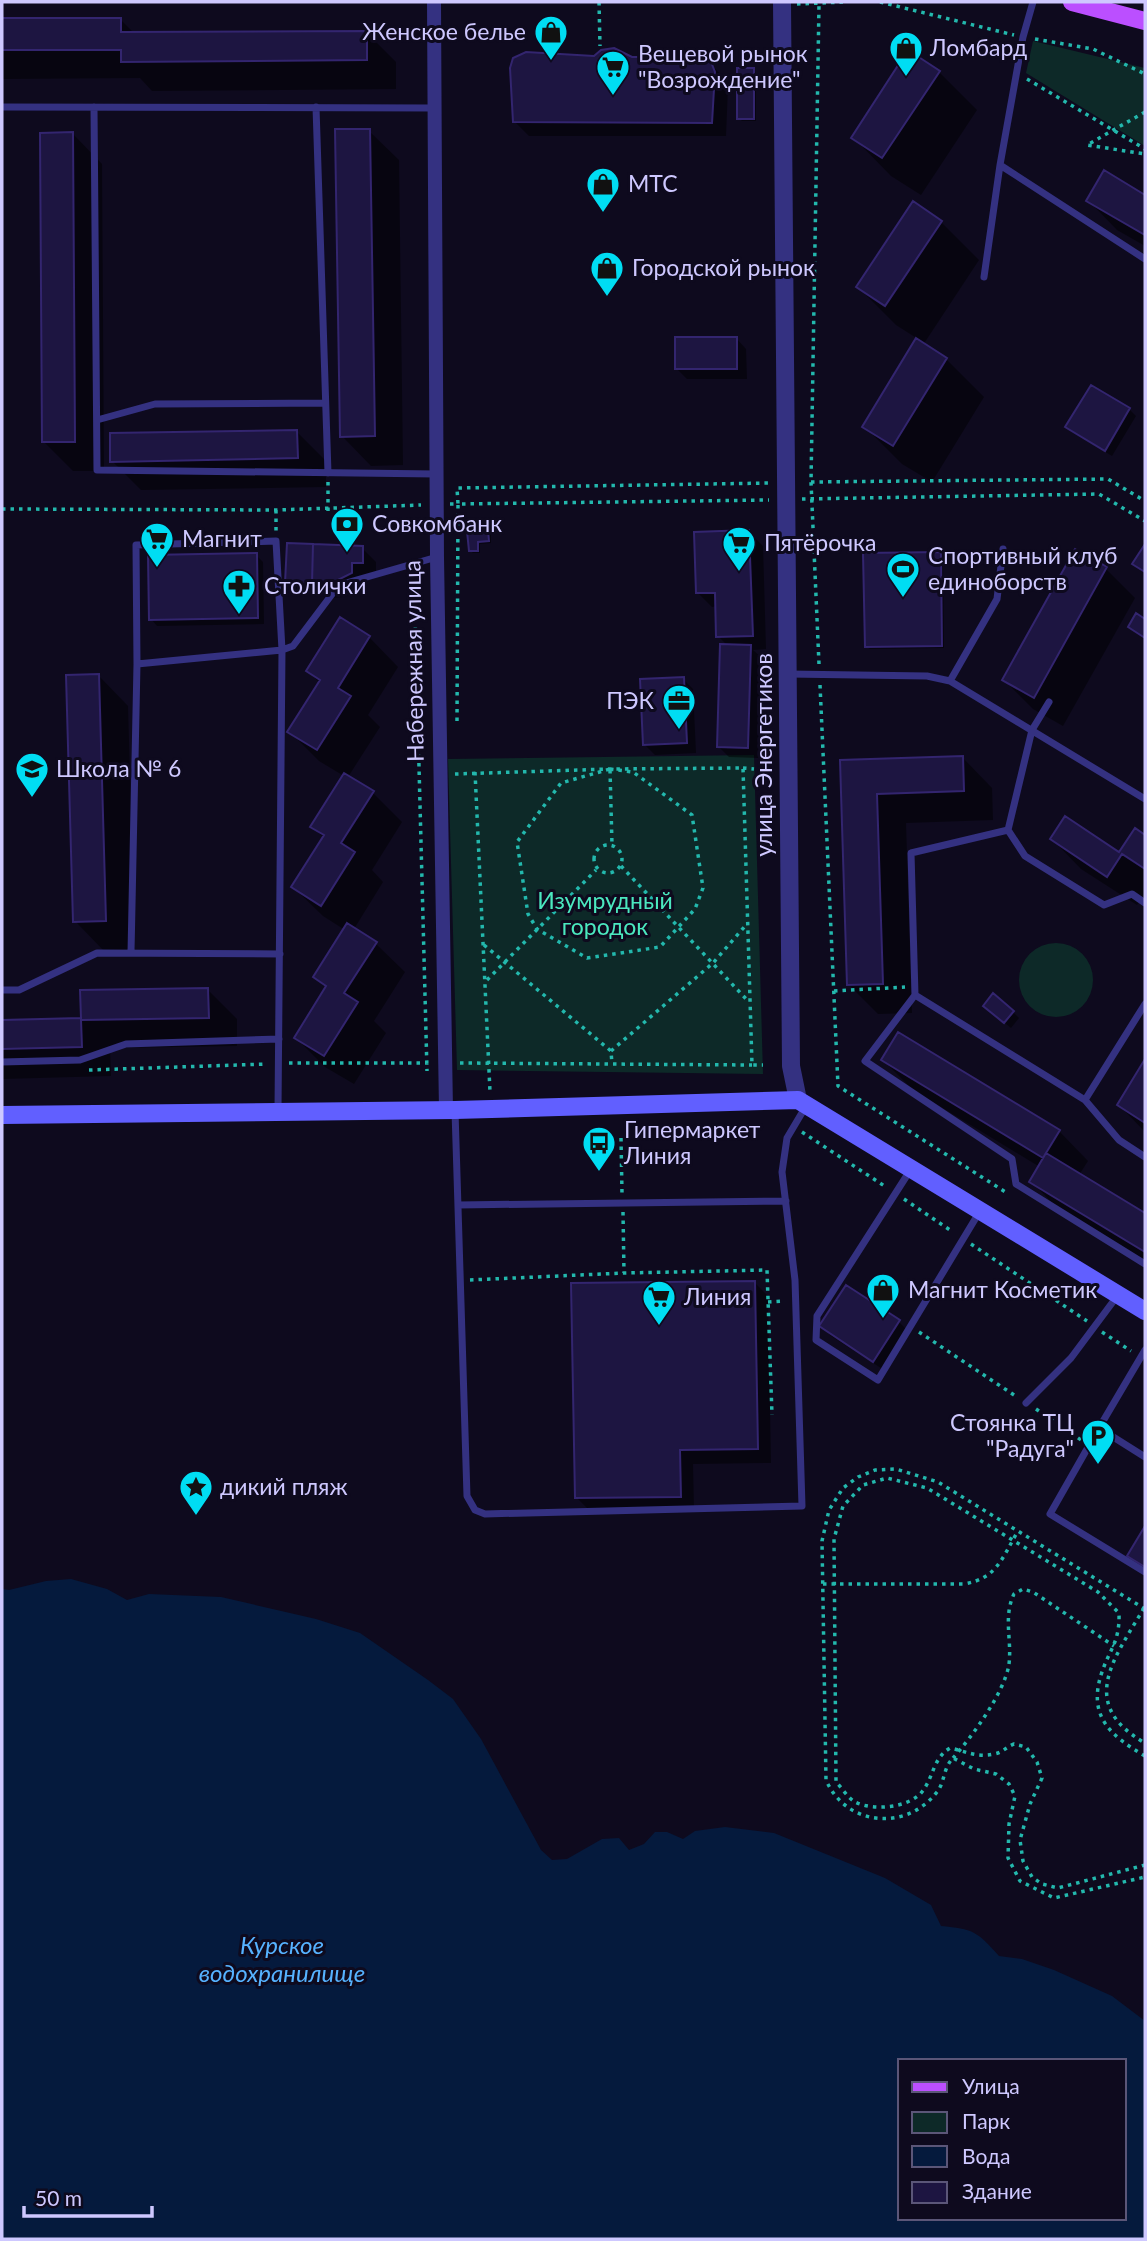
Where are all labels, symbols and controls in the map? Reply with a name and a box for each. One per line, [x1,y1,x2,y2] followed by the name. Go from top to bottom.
[532,13,570,62] shop icon: Женское белье
[362,17,526,45] place label: Женское белье
[887,29,925,78] shop icon: Ломбард
[929,33,1027,61] place label: Ломбард
[638,39,808,93] place label: Вещевой рынок "Возрождение"
[594,48,632,97] supermarket icon: Вещевой рынок "Возрождение"
[584,165,622,214] shop icon: МТС
[628,169,678,197] place label: МТС
[588,249,626,298] shop icon: Городской рынок
[632,253,815,281] place label: Городской рынок
[328,505,366,554] bank icon: Совкомбанк
[372,509,502,537] place label: Совкомбанк
[138,520,176,569] supermarket icon: Магнит
[182,524,262,552] place label: Магнит
[720,524,758,573] supermarket icon: Пятёрочка
[764,528,876,556] place label: Пятёрочка
[928,541,1117,595] place label: Спортивный клуб единоборств
[884,550,922,599] sports icon: Спортивный клуб единоборств
[397,560,429,762] street label: Набережная улица
[220,567,258,616] pharmacy icon: Столички
[264,571,366,599] place label: Столички
[749,653,777,857] street label: улица Энергетиков
[660,682,698,731] office icon: ПЭК
[606,686,655,714] place label: ПЭК
[13,750,51,799] school or university icon: Школа № 6
[56,754,181,782] place label: Школа № 6
[537,886,673,940] park label: Изумрудный городок
[623,1115,761,1169] place label: Гипермаркет Линия
[580,1124,618,1173] bus stop icon: Гипермаркет Линия
[864,1271,902,1320] shop icon: Магнит Косметик
[908,1275,1097,1303] place label: Магнит Косметик
[640,1278,678,1327] supermarket icon: Линия
[683,1282,751,1310] place label: Линия
[950,1408,1074,1462] place label: Стоянка ТЦ "Радуга"
[1079,1417,1117,1466] parking icon: Стоянка ТЦ "Радуга"
[177,1468,215,1517] place icon: дикий пляж
[220,1472,348,1500] place label: дикий пляж
[199,1930,365,1987] water label: Курское водохранилище
[898,2059,1126,2220] legend
[962,2073,1020,2098] text: Улица
[962,2108,1010,2133] text: Парк
[962,2143,1010,2168] text: Вода
[24,2174,152,2218] scale bar
[962,2178,1032,2203] text: Здание
[35,2185,82,2210] text: 50 m

